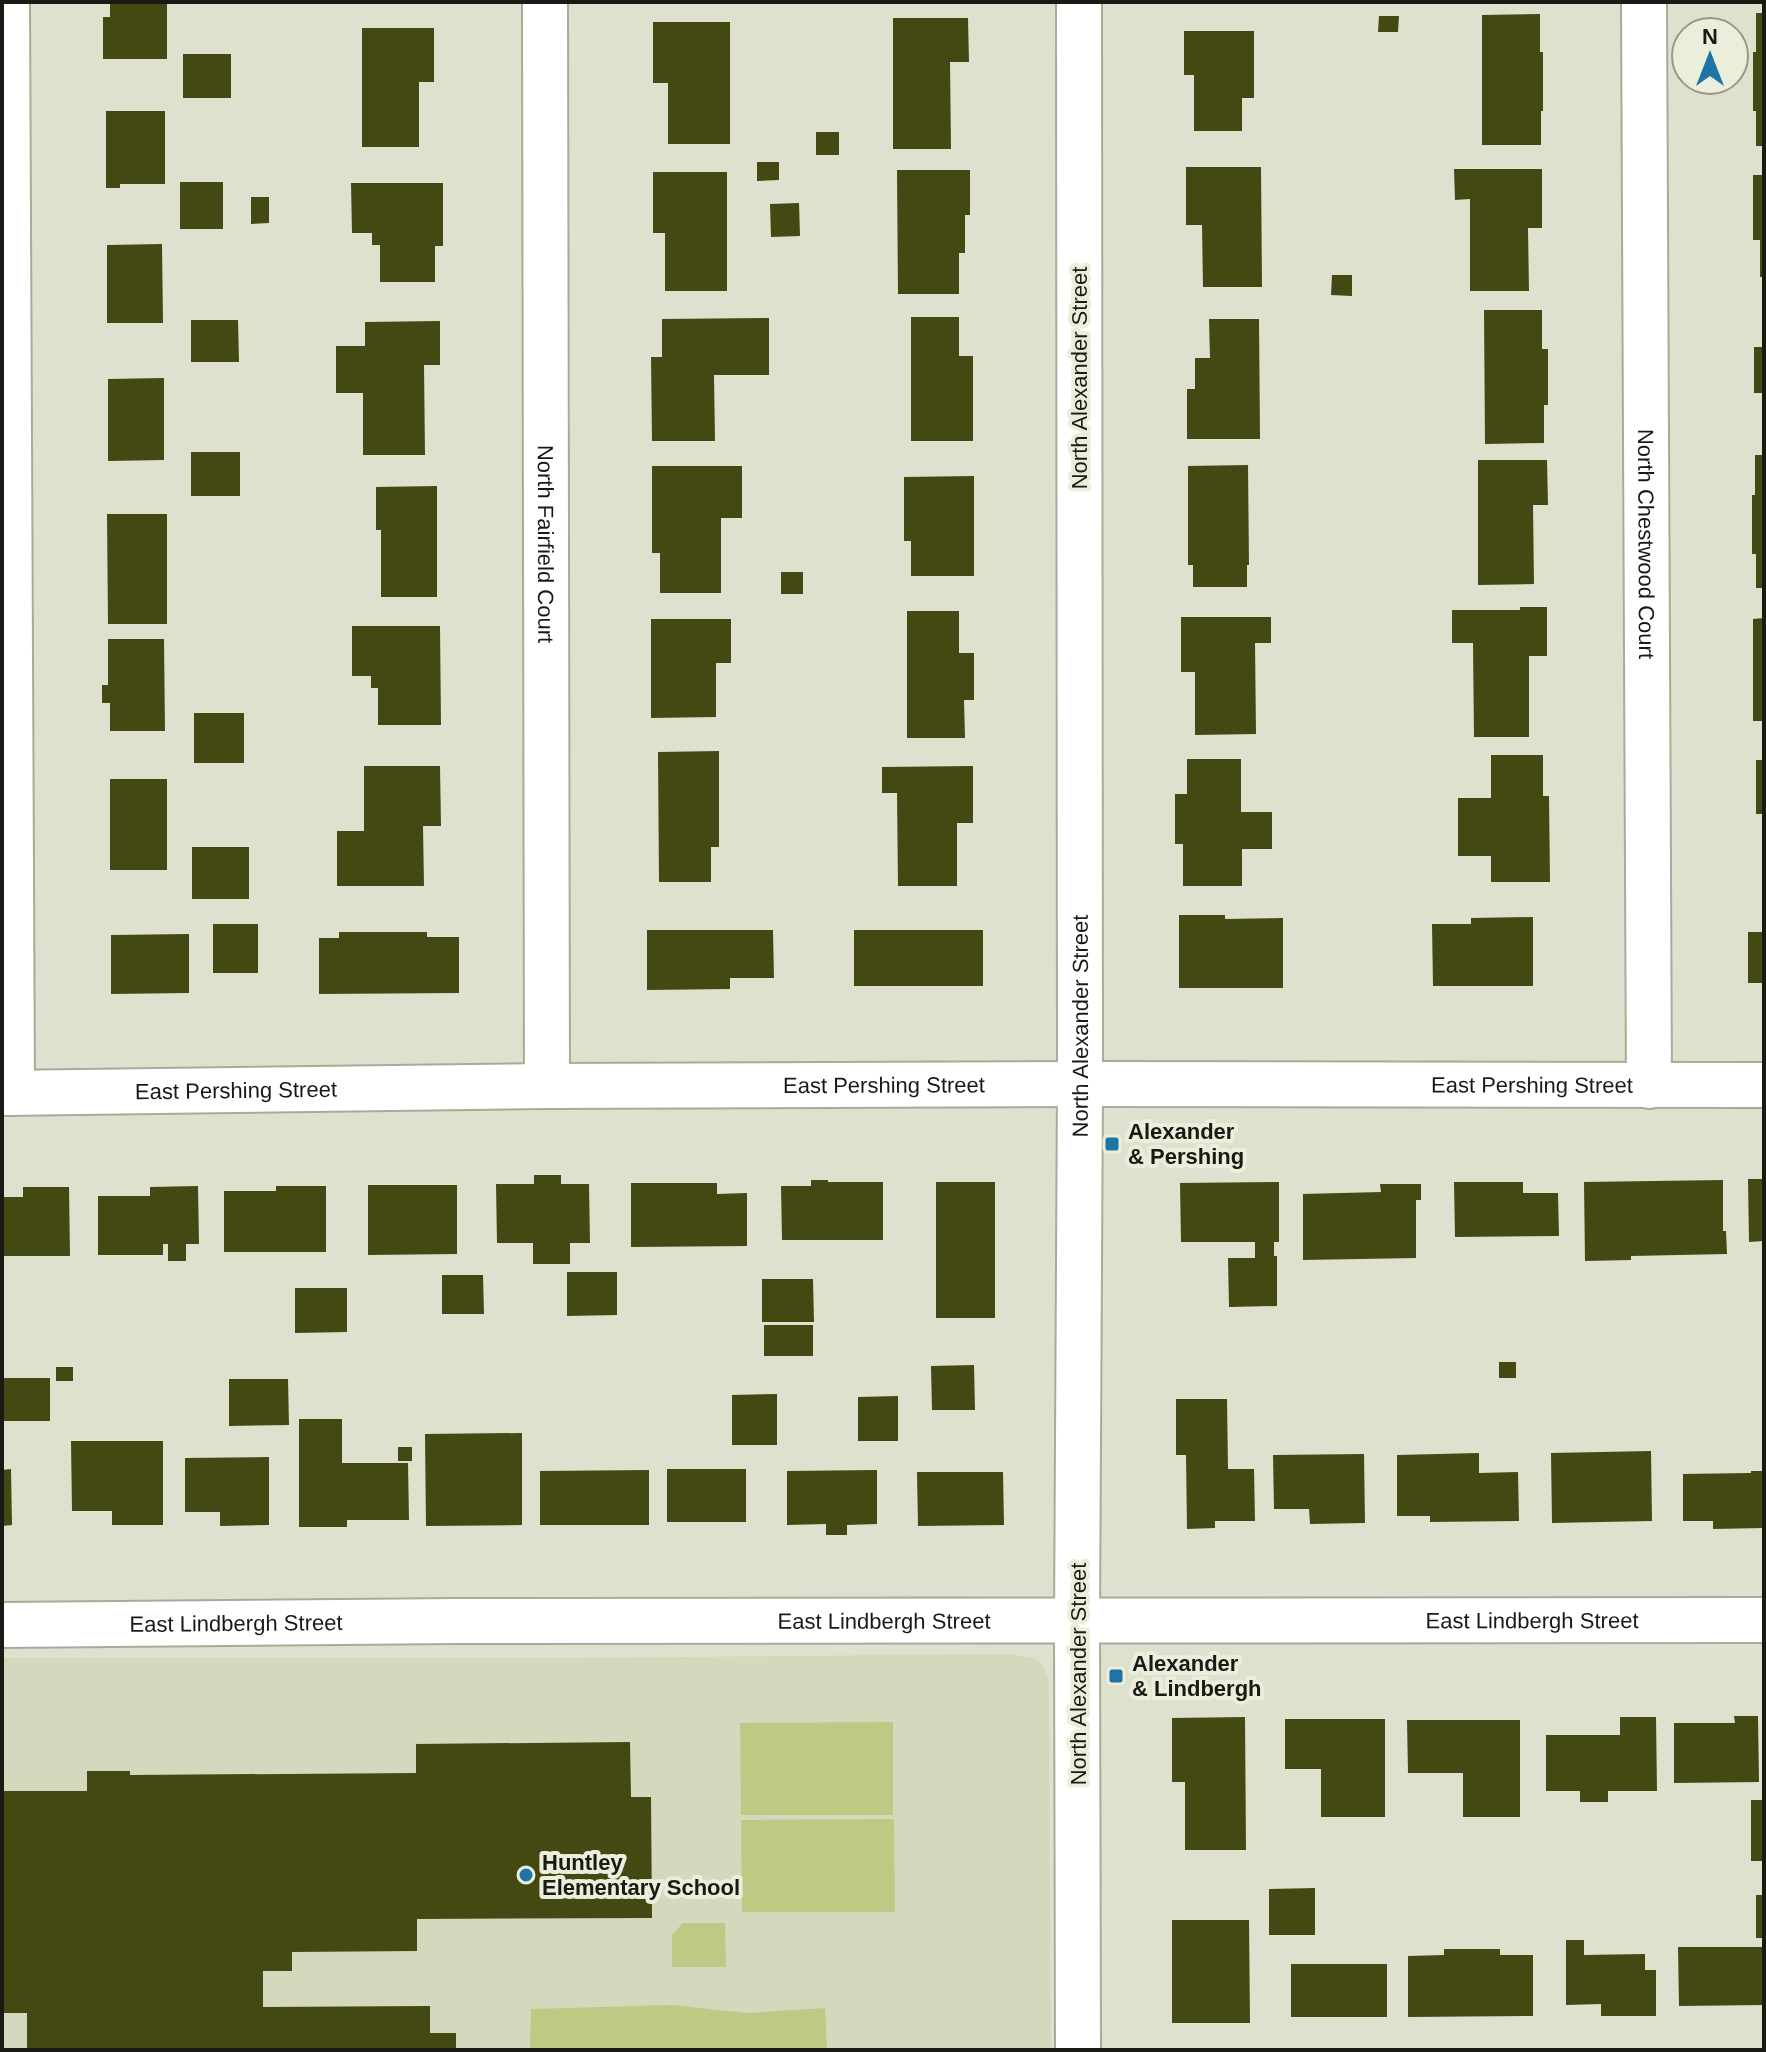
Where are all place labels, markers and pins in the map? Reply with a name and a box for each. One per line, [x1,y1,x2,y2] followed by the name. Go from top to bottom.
[1128,1119,1244,1169] place label: Alexander & Pershing
[1103,1135,1121,1153] marker: Alexander & Pershing
[1132,1651,1262,1701] place label: Alexander & Lindbergh
[1107,1667,1125,1685] marker: Alexander & Lindbergh
[542,1850,740,1900] place label: Huntley Elementary School
[517,1866,535,1884] marker: Huntley Elementary School

